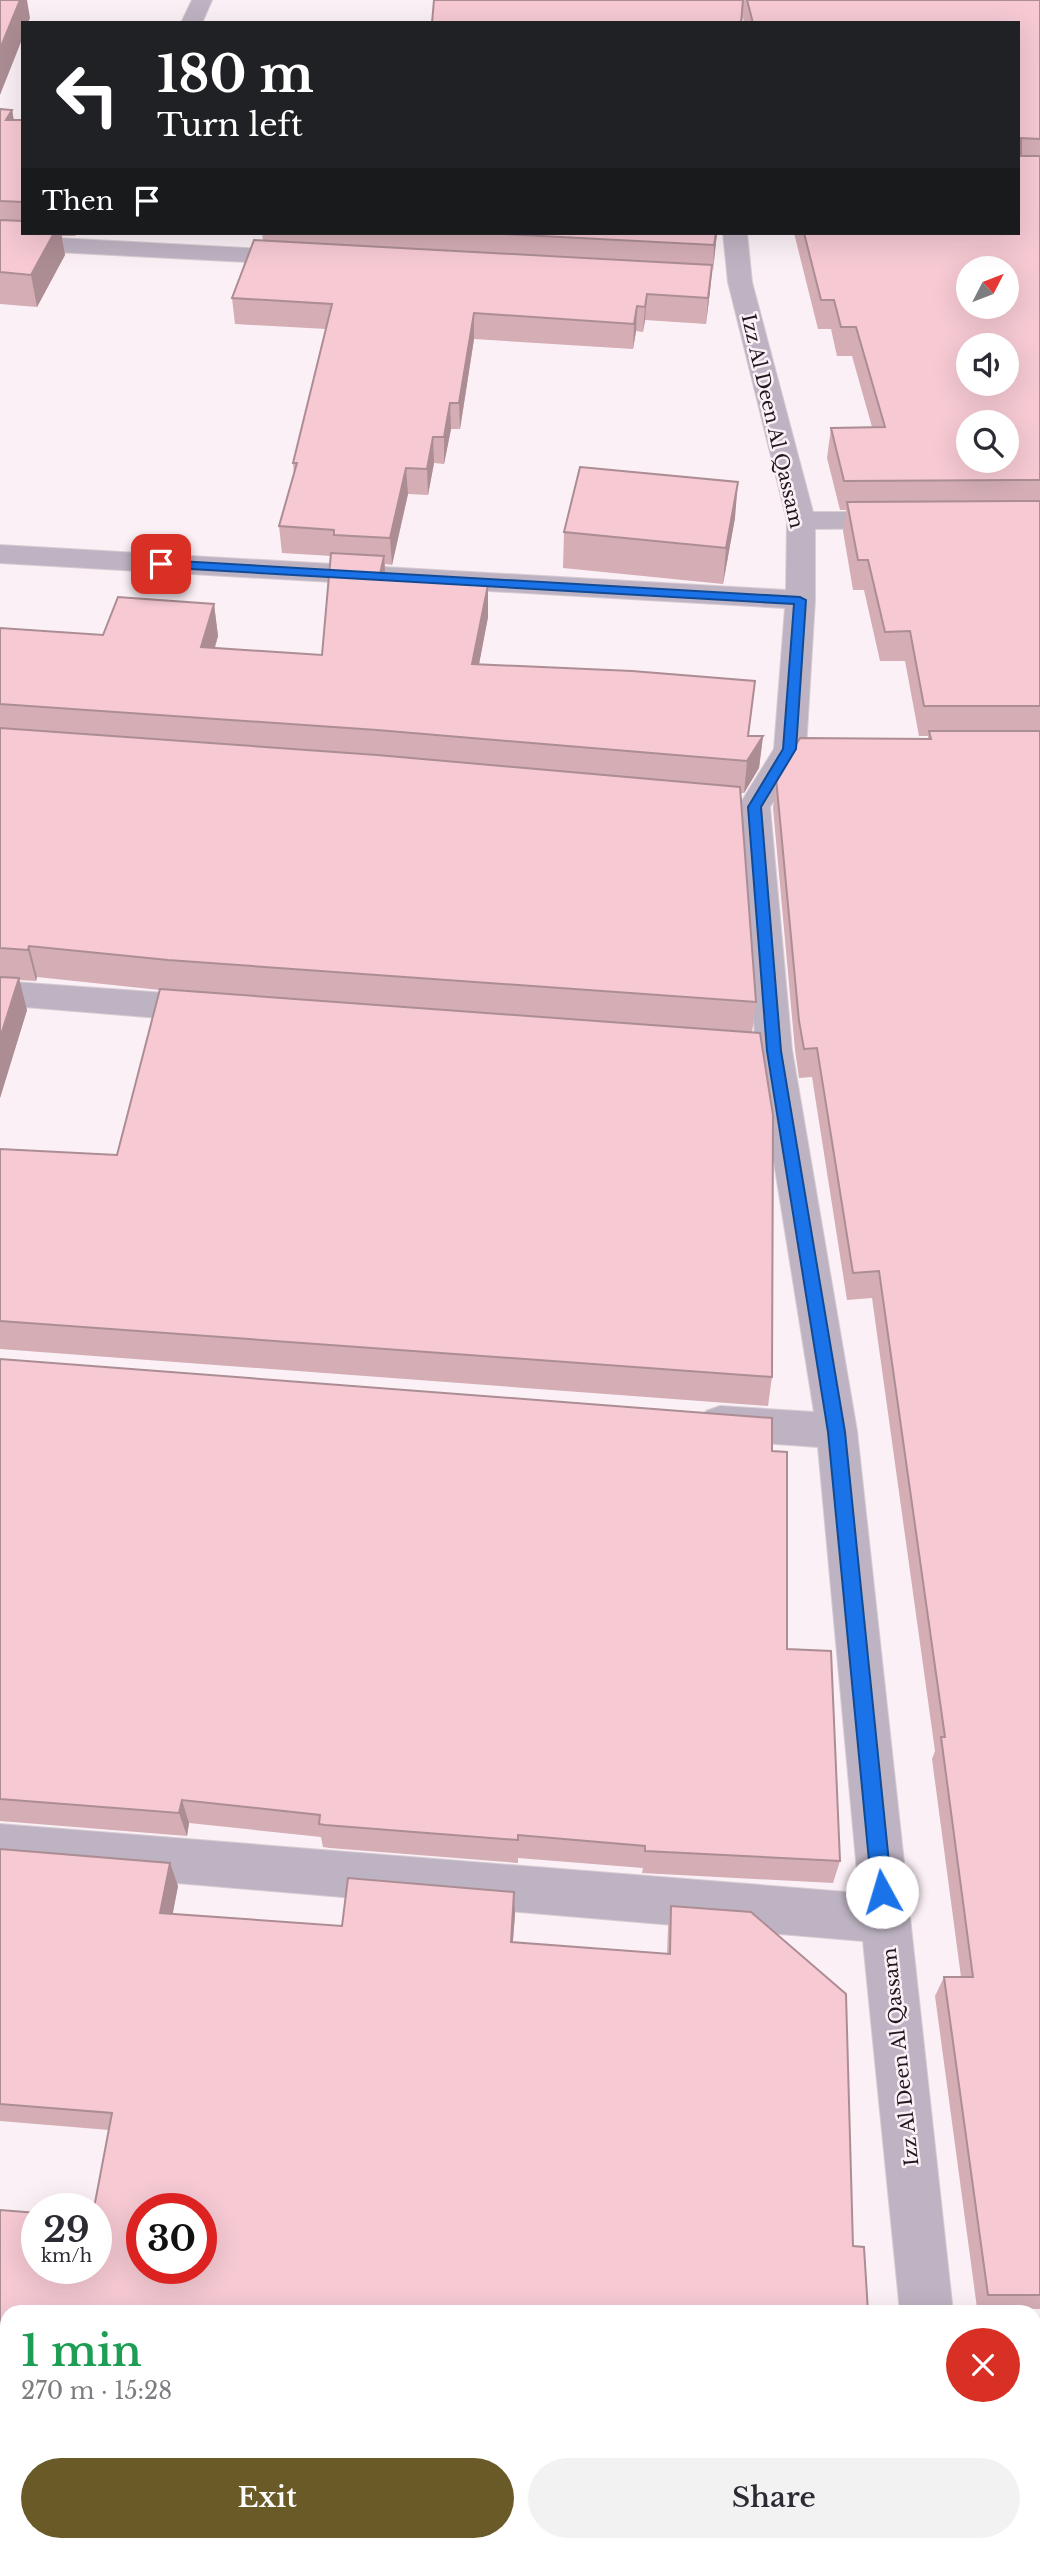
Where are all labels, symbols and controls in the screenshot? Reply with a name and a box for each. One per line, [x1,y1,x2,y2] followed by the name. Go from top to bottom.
[157,44,314,105] text: 180 m
[42,49,133,140] icon: left
[157,105,303,145] text: Turn left
[128,182,166,220] icon: arrive
[42,185,114,217] text: Then
[956,256,1018,318] north arrow
[956,256,1019,473] map controls
[737,312,808,531] street label: Izz Al Deen Al Qassam
[956,333,1019,396] button: sound
[956,410,1019,473] button: search
[131,534,191,594] pin
[142,545,180,583] icon: arrive
[845,1855,919,1929] position arrow
[878,1947,923,2167] street label: Izz Al Deen Al Qassam
[126,2193,217,2284] speed limit sign: 30
[43,2208,90,2251] text: 29
[41,2245,92,2267] text: km/h
[21,2325,142,2377] text: 1 min
[946,2328,1020,2402] button: close
[21,2377,172,2405] text: 270 m · 15:28
[21,2458,514,2538] button: Exit
[528,2458,1020,2538] button: Share

